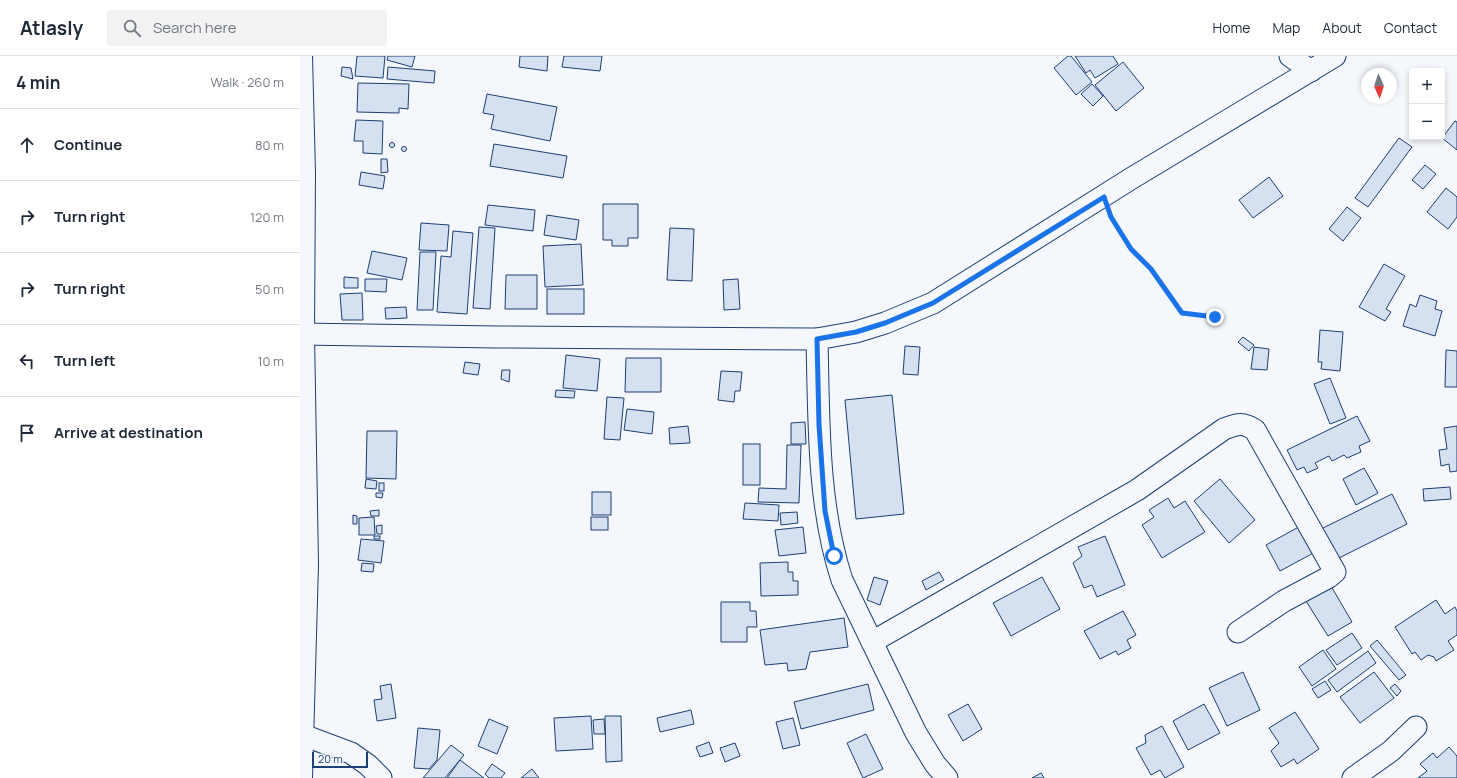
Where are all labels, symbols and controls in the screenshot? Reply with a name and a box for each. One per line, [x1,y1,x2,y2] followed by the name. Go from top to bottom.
[107,10,387,46] search box
[20,15,83,41] text: Atlasly
[121,17,143,39] icon: search
[153,17,236,38] text: Search here
[1213,18,1250,37] text: Home
[1272,18,1300,37] text: Map
[1322,18,1362,37] text: About
[1384,18,1437,37] text: Contact
[1361,68,1397,104] north arrow
[1409,68,1445,140] map controls
[1409,68,1445,104] button: +
[16,71,60,94] text: 4 min
[211,73,284,91] text: Walk · 260 m
[1409,104,1445,140] button: −
[16,134,38,156] icon: ahead
[54,134,122,155] text: Continue
[255,136,284,154] text: 80 m
[16,206,38,228] icon: right
[54,206,125,227] text: Turn right
[250,208,284,226] text: 120 m
[16,278,38,300] icon: right
[54,278,125,299] text: Turn right
[255,280,284,298] text: 50 m
[1206,308,1224,326] route end
[16,350,38,372] icon: left
[54,350,116,371] text: Turn left
[257,352,284,370] text: 10 m
[16,422,38,444] icon: arrive
[54,422,203,443] text: Arrive at destination
[825,547,843,565] route start
[312,750,368,769] scale bar
[318,751,343,766] text: 20 m

